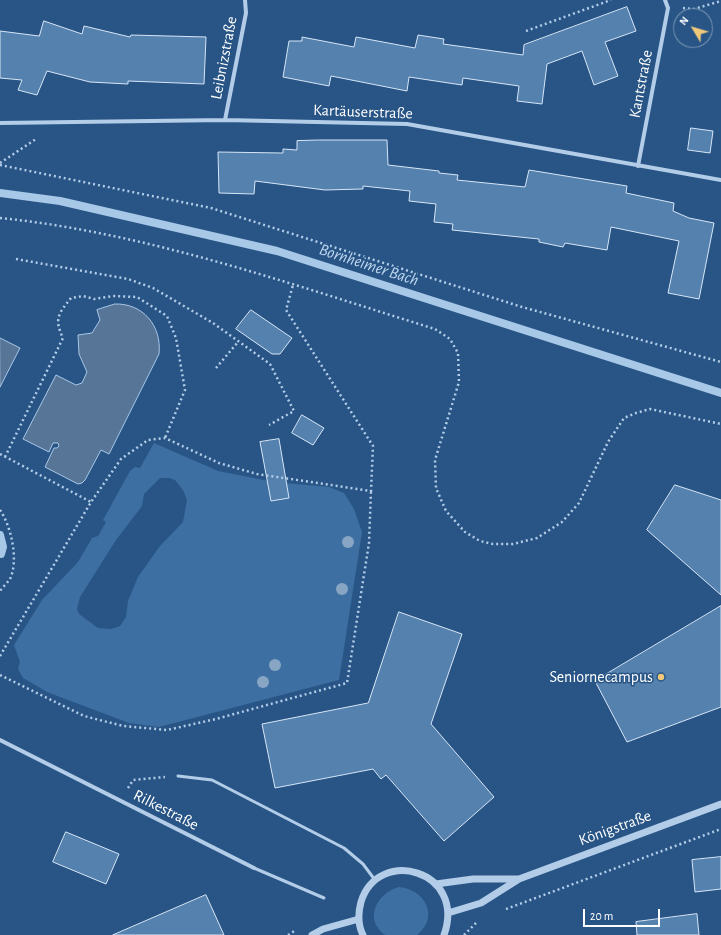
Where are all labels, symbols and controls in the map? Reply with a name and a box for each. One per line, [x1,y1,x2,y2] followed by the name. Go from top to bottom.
[673,8,713,48] north arrow
[207,15,241,101] street label: Leibnizstraße
[677,15,691,27] text: N
[625,48,657,120] street label: Kantstraße
[313,101,413,123] street label: Kartäuserstraße
[317,239,421,291] water label: Bornheimer Bach
[550,667,653,687] place label: Seniornecampus
[656,672,666,682] marker: Seniornecampus
[130,785,202,835] street label: Rilkestraße
[576,806,654,850] street label: Königstraße
[585,901,662,927] scale bar
[590,910,613,922] text: 20 m

